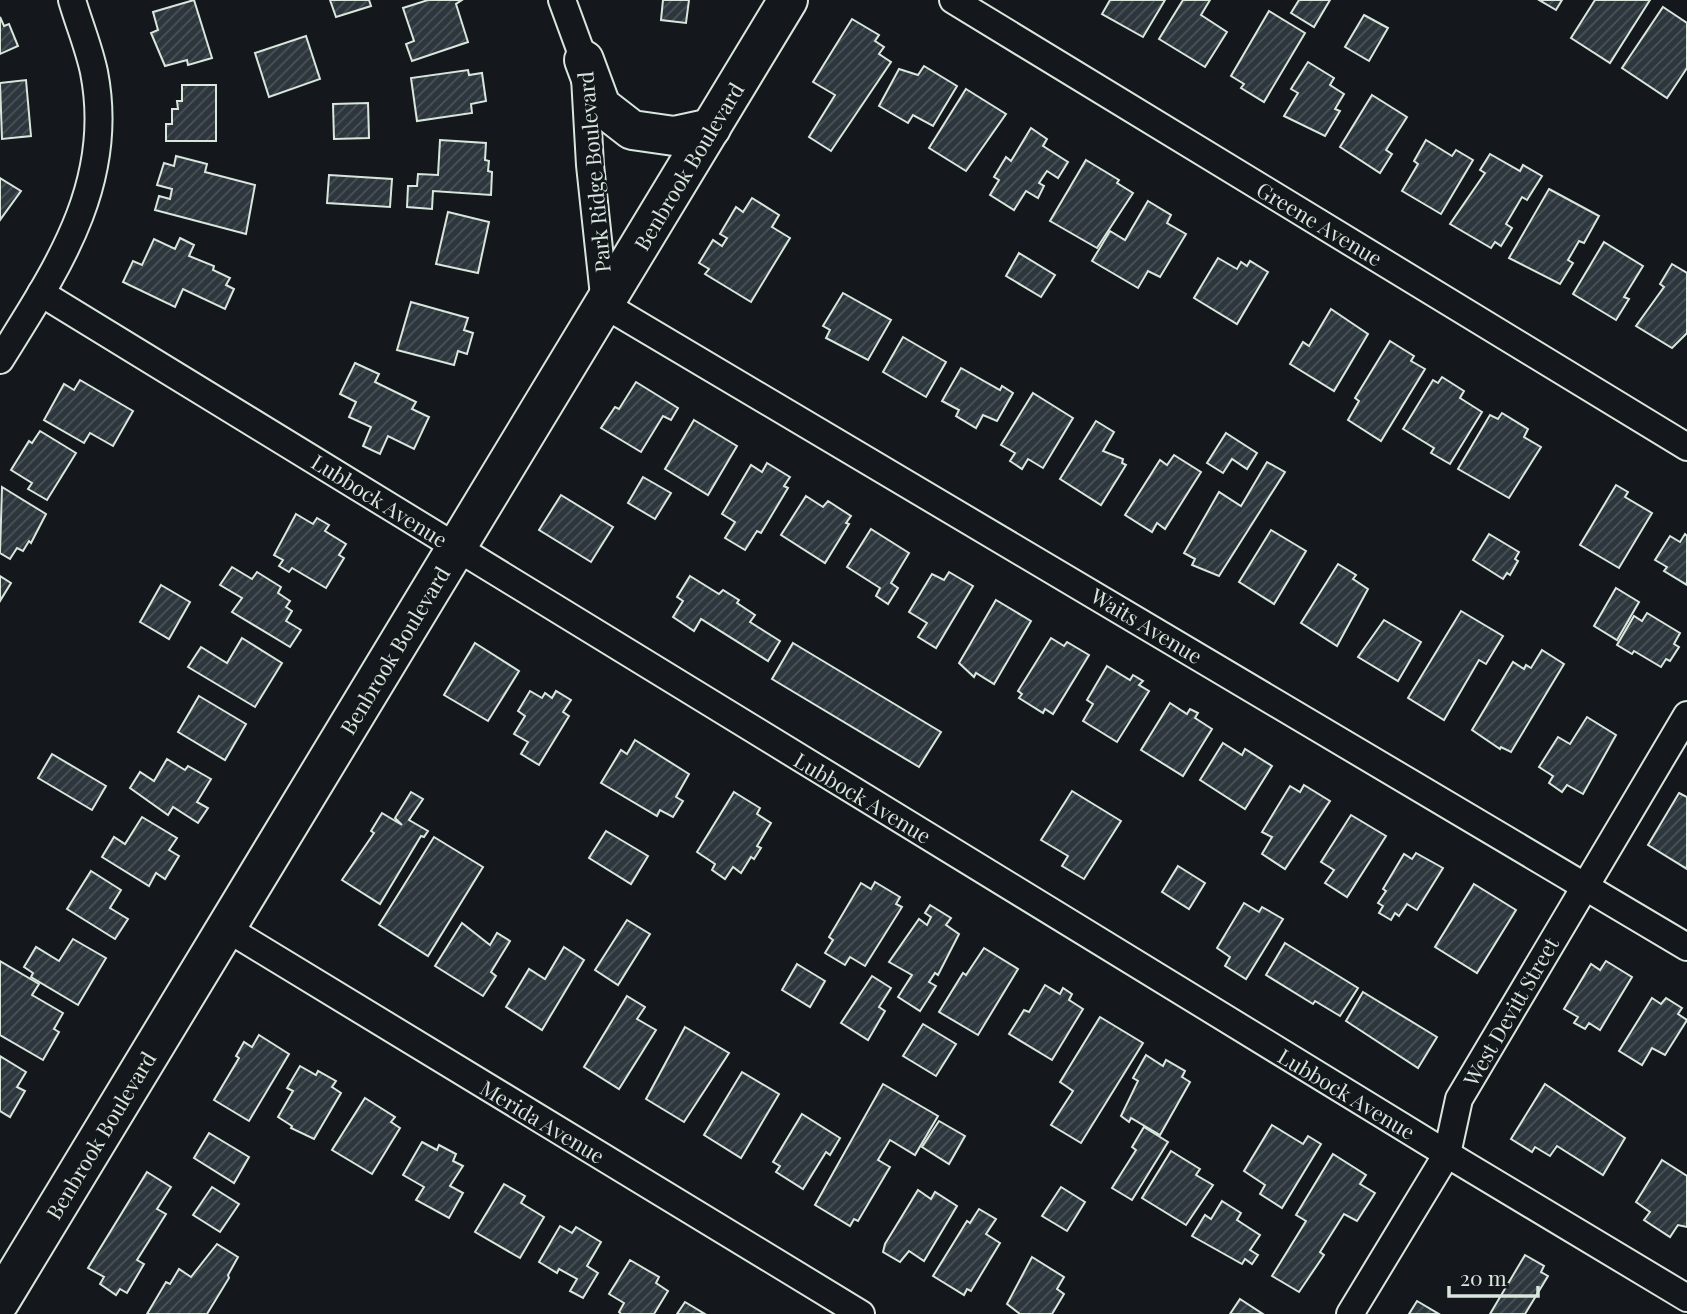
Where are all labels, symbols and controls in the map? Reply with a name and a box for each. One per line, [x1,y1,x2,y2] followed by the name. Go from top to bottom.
[570,70,616,274] street label: Park Ridge Boulevard
[627,77,749,255] street label: Benbrook Boulevard
[1252,174,1388,272] street label: Greene Avenue
[307,447,453,553] street label: Lubbock Avenue
[333,561,455,739] street label: Benbrook Boulevard
[1085,580,1208,669] street label: Waits Avenue
[789,745,937,849] street label: Lubbock Avenue
[1456,931,1564,1091] street label: West Devitt Street
[1273,1041,1421,1145] street label: Lubbock Avenue
[39,1046,161,1224] street label: Benbrook Boulevard
[476,1073,610,1169] street label: Merida Avenue
[1449,1254,1538,1298] scale bar
[1460,1263,1507,1291] text: 20 m

